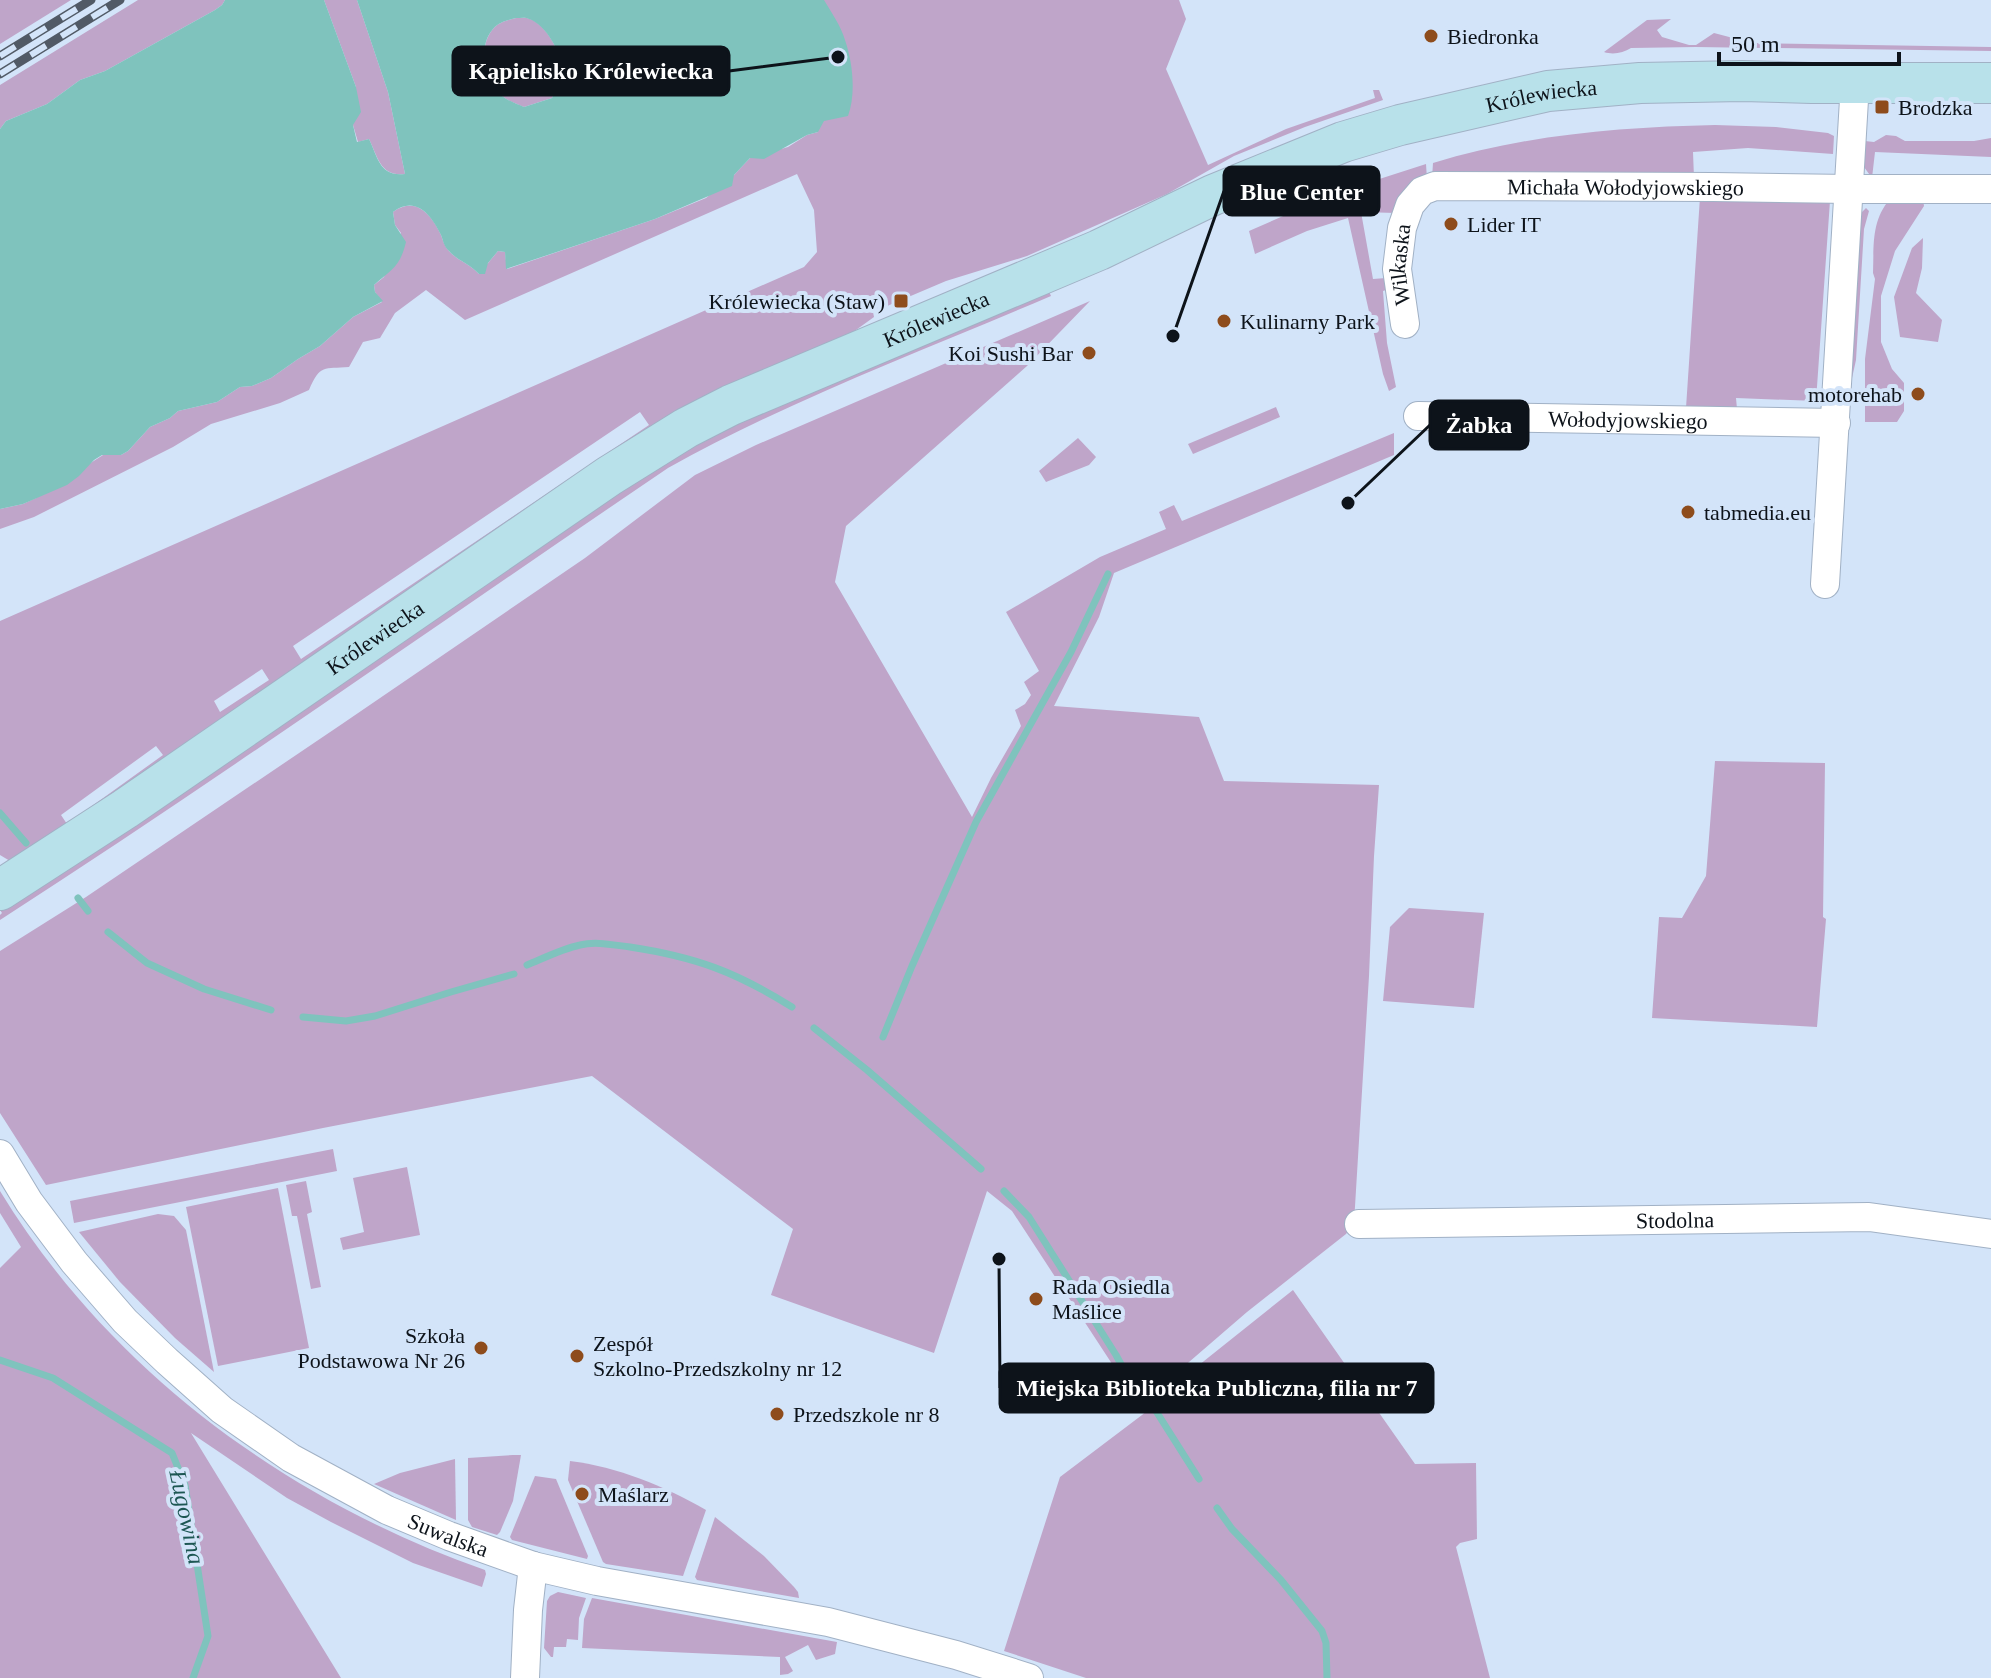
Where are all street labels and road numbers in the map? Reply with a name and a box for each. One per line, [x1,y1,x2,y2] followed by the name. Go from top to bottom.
[1483,74,1598,117] street label: Królewiecka
[1507,174,1744,200] street label: Michała Wołodyjowskiego
[1384,222,1415,307] street label: Wilkaska
[879,285,993,352] street label: Królewiecka
[1548,406,1708,433] street label: Wołodyjowskiego
[321,595,428,679] street label: Królewiecka
[1636,1207,1715,1233] street label: Stodolna
[404,1508,492,1562] street label: Suwalska

